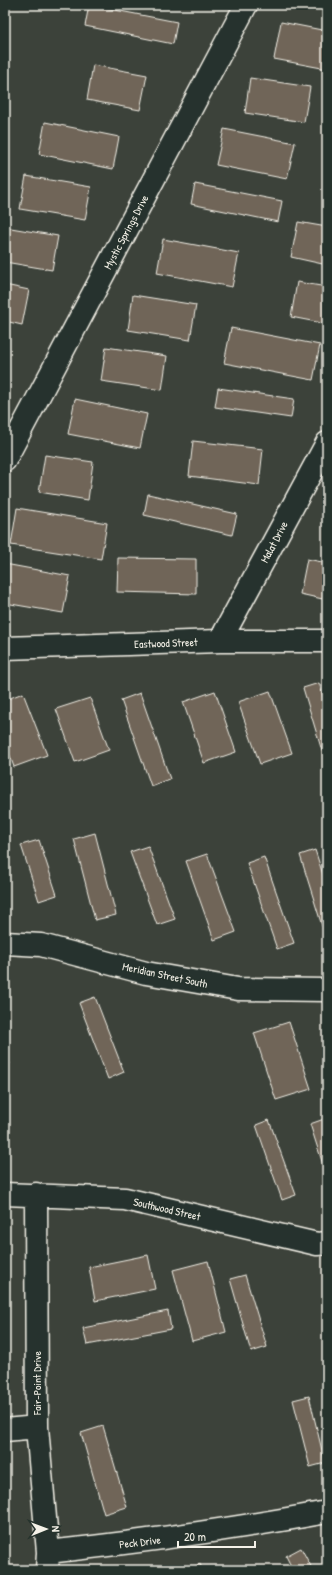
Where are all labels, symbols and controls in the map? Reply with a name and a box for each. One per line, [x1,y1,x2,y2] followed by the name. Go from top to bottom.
[101,192,152,272] street label: Mystic Springs Drive
[257,518,291,565] street label: Malat Drive
[134,635,198,651] street label: Eastwood Street
[121,959,209,991] street label: Meridian Street South
[132,1194,202,1224] street label: Southwood Street
[30,1351,44,1416] street label: Fair-Point Drive
[26,1509,66,1549] north arrow
[178,1523,255,1549] scale bar
[49,1526,63,1532] text: N
[184,1528,206,1545] text: 20 m
[118,1532,162,1551] street label: Peck Drive

